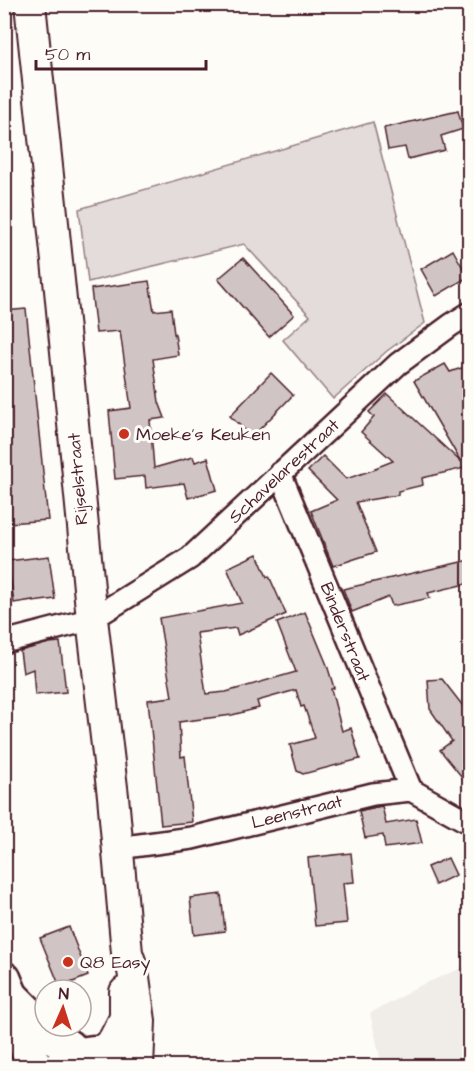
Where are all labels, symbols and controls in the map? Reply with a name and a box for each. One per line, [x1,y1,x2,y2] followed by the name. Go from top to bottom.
[36,33,206,71] scale bar
[45,42,90,67] text: 50 m
[223,412,346,529] street label: Schavelarestraat
[136,422,270,447] place label: Moeke's Keuken
[117,427,131,441] marker: Moeke's Keuken
[61,431,94,526] street label: Rijselstraat
[314,579,377,686] street label: Binderstraat
[249,788,346,835] street label: Leenstraat
[80,950,151,976] place label: Q8 Easy
[61,955,75,969] marker: Q8 Easy
[33,978,93,1038] north arrow
[58,983,69,1005] text: N

